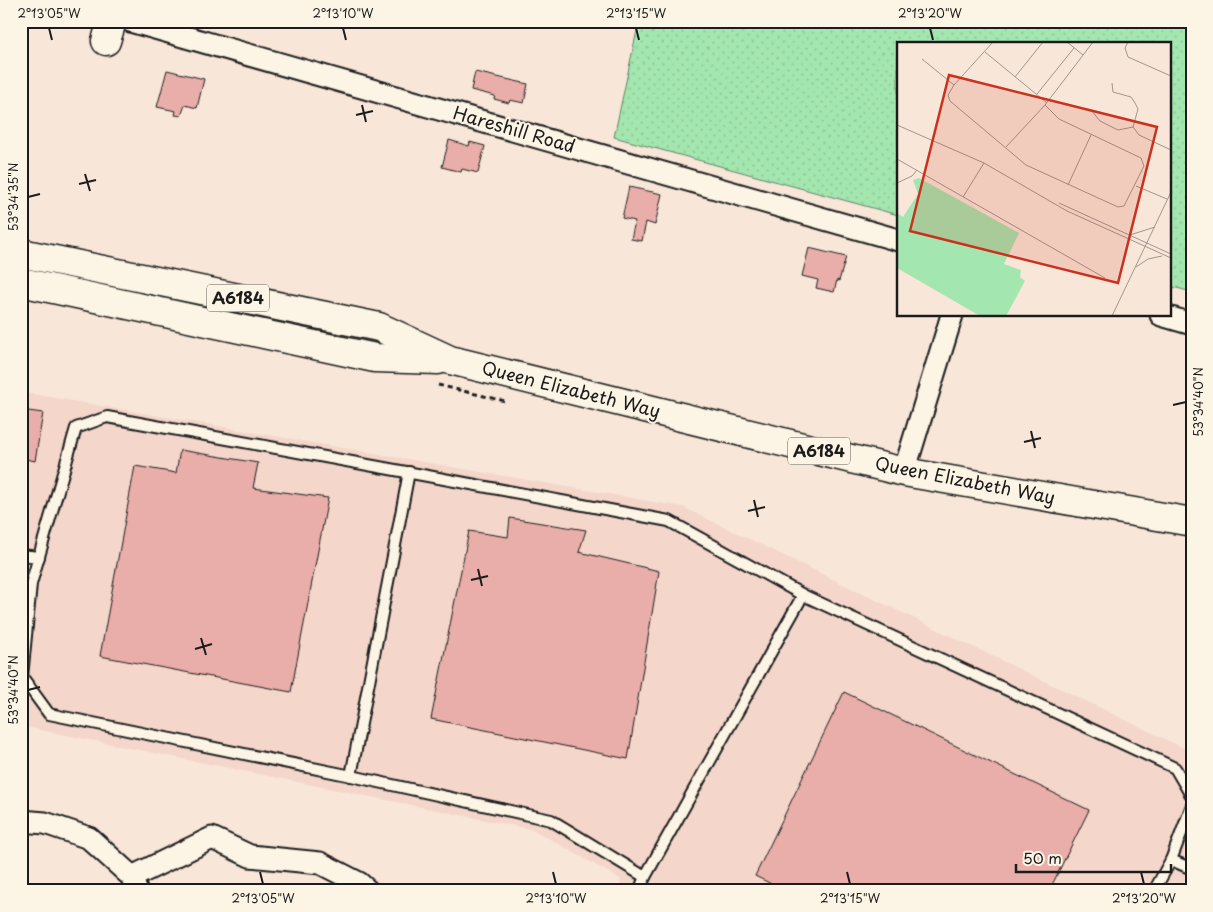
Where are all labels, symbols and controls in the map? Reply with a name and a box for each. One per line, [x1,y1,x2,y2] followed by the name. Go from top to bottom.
[18,4,81,22] text: 2°13'05"W
[313,4,374,22] text: 2°13'10"W
[606,4,667,22] text: 2°13'15"W
[898,4,963,22] text: 2°13'20"W
[897,42,1170,316] inset map
[450,98,579,159] street label: Hareshill Road
[4,163,22,231] text: 53°34'35"N
[207,284,269,312] road number: A6184
[479,353,663,424] street label: Queen Elizabeth Way
[1189,367,1207,437] text: 53°34'40"N
[788,438,850,464] road number: A6184
[873,449,1058,510] street label: Queen Elizabeth Way
[4,655,22,725] text: 53°34'40"N
[1016,842,1170,874] scale bar
[1023,846,1062,869] text: 50 m
[232,889,295,907] text: 2°13'05"W
[526,889,587,907] text: 2°13'10"W
[820,889,881,907] text: 2°13'15"W
[1112,889,1177,907] text: 2°13'20"W

